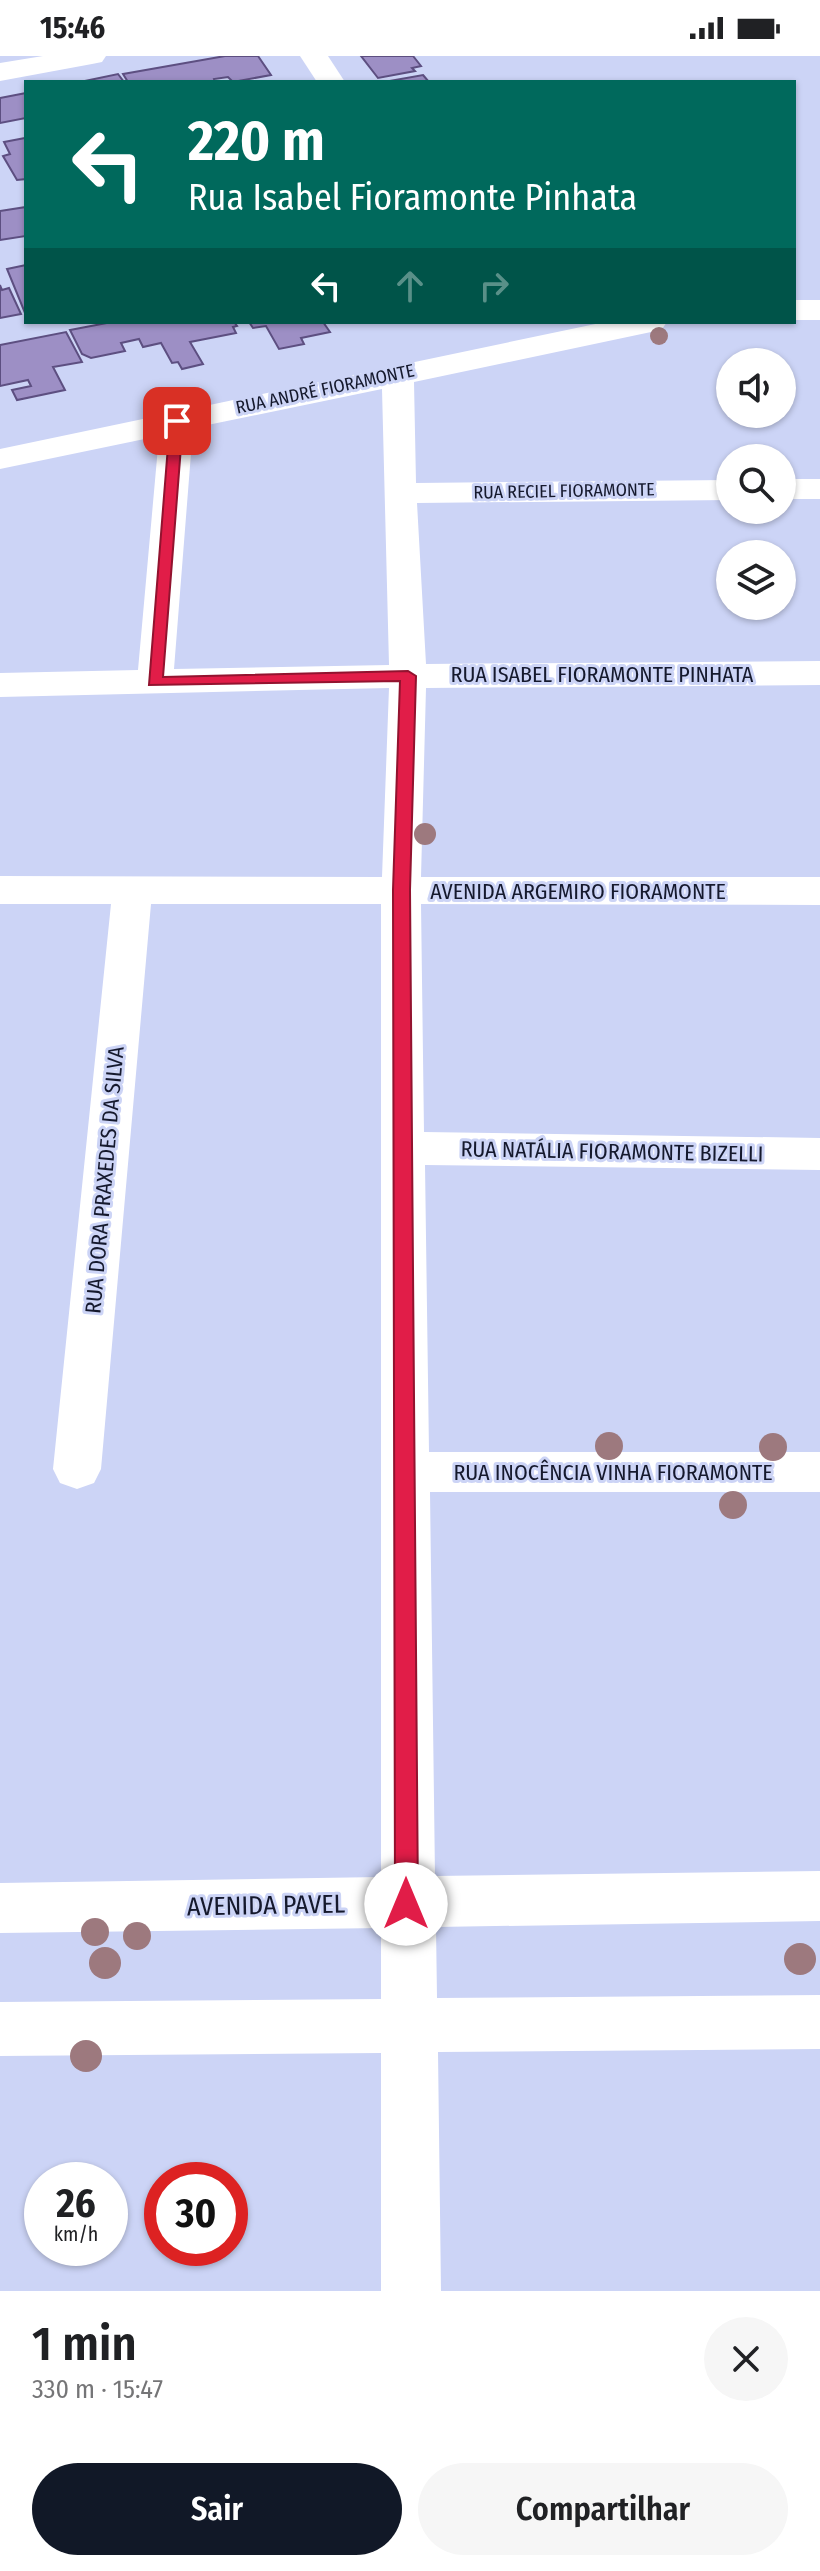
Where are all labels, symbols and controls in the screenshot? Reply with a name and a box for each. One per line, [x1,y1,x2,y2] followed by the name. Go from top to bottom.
[40,10,105,46] text: 15:46
[188,108,325,175] text: 220 m
[56,112,160,216] icon: left
[188,176,637,220] text: Rua Isabel Fioramonte Pinhata
[304,264,348,308] icon: left
[388,264,432,308] icon: ahead
[472,264,516,308] icon: right
[716,348,796,620] map controls
[716,348,796,428] button: sound
[234,358,416,419] street label: RUA ANDRÉ FIORAMONTE
[143,387,211,455] pin
[155,399,199,443] icon: arrive
[716,444,796,524] button: search
[473,478,655,504] street label: RUA RECIEL FIORAMONTE
[716,540,796,620] button: layers
[451,661,754,688] street label: RUA ISABEL FIORAMONTE PINHATA
[430,878,726,905] street label: AVENIDA ARGEMIRO FIORAMONTE
[79,1045,130,1315] street label: RUA DORA PRAXEDES DA SILVA
[460,1135,764,1168] street label: RUA NATÁLIA FIORAMONTE BIZELLI
[453,1459,773,1486] street label: RUA INOCÊNCIA VINHA FIORAMONTE
[364,1862,448,1946] position arrow
[187,1889,346,1922] street label: AVENIDA PAVEL
[144,2162,248,2266] speed limit sign: 30
[56,2180,96,2228] text: 26
[54,2222,98,2246] text: km/h
[32,2315,137,2373] text: 1 min
[704,2317,788,2401] button: close
[32,2374,163,2405] text: 330 m · 15:47
[32,2463,402,2555] button: Sair
[418,2463,788,2555] button: Compartilhar

